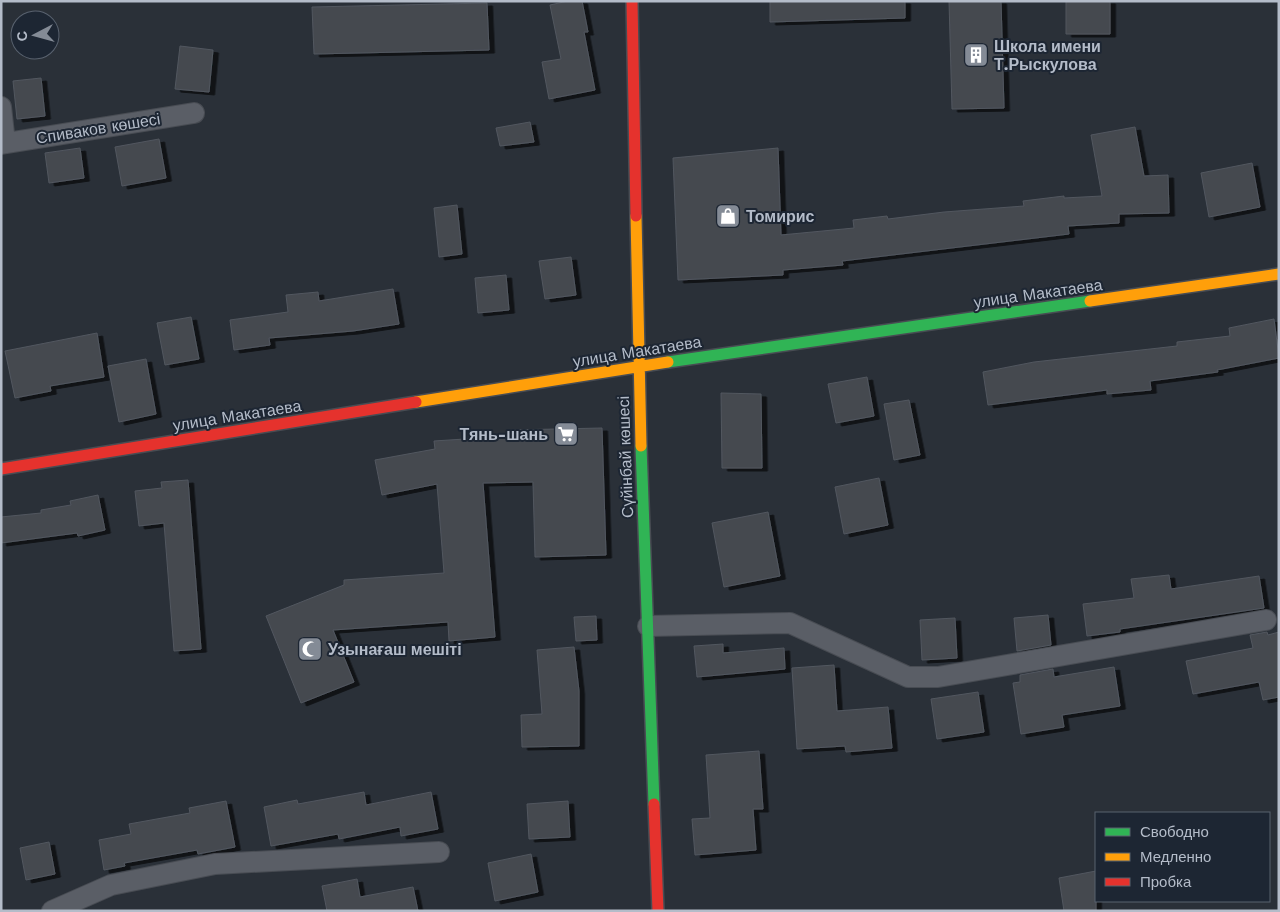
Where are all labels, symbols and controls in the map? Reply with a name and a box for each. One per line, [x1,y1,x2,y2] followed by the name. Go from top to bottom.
[10,10,60,60] north arrow
[14,30,31,42] text: С
[994,37,1101,74] place label: Школа имени Т.Рыскулова
[963,42,989,68] building icon: Школа имени Т.Рыскулова
[35,109,162,148] street label: Спиваков көшесі
[715,203,741,229] shop icon: Томирис
[746,207,815,226] place label: Томирис
[972,275,1104,312] street label: улица Макатаева
[571,332,703,371] street label: улица Макатаева
[171,396,303,435] street label: улица Макатаева
[614,396,637,518] street label: Сүйінбай көшесі
[553,421,579,447] supermarket icon: Тянь-шань
[460,425,548,444] place label: Тянь-шань
[297,636,323,662] mosque icon: Узынағаш мешіті
[328,640,462,659] place label: Узынағаш мешіті
[1095,812,1270,902] legend
[1140,823,1209,841] text: Свободно
[1140,848,1211,866] text: Медленно
[1140,873,1192,891] text: Пробка

